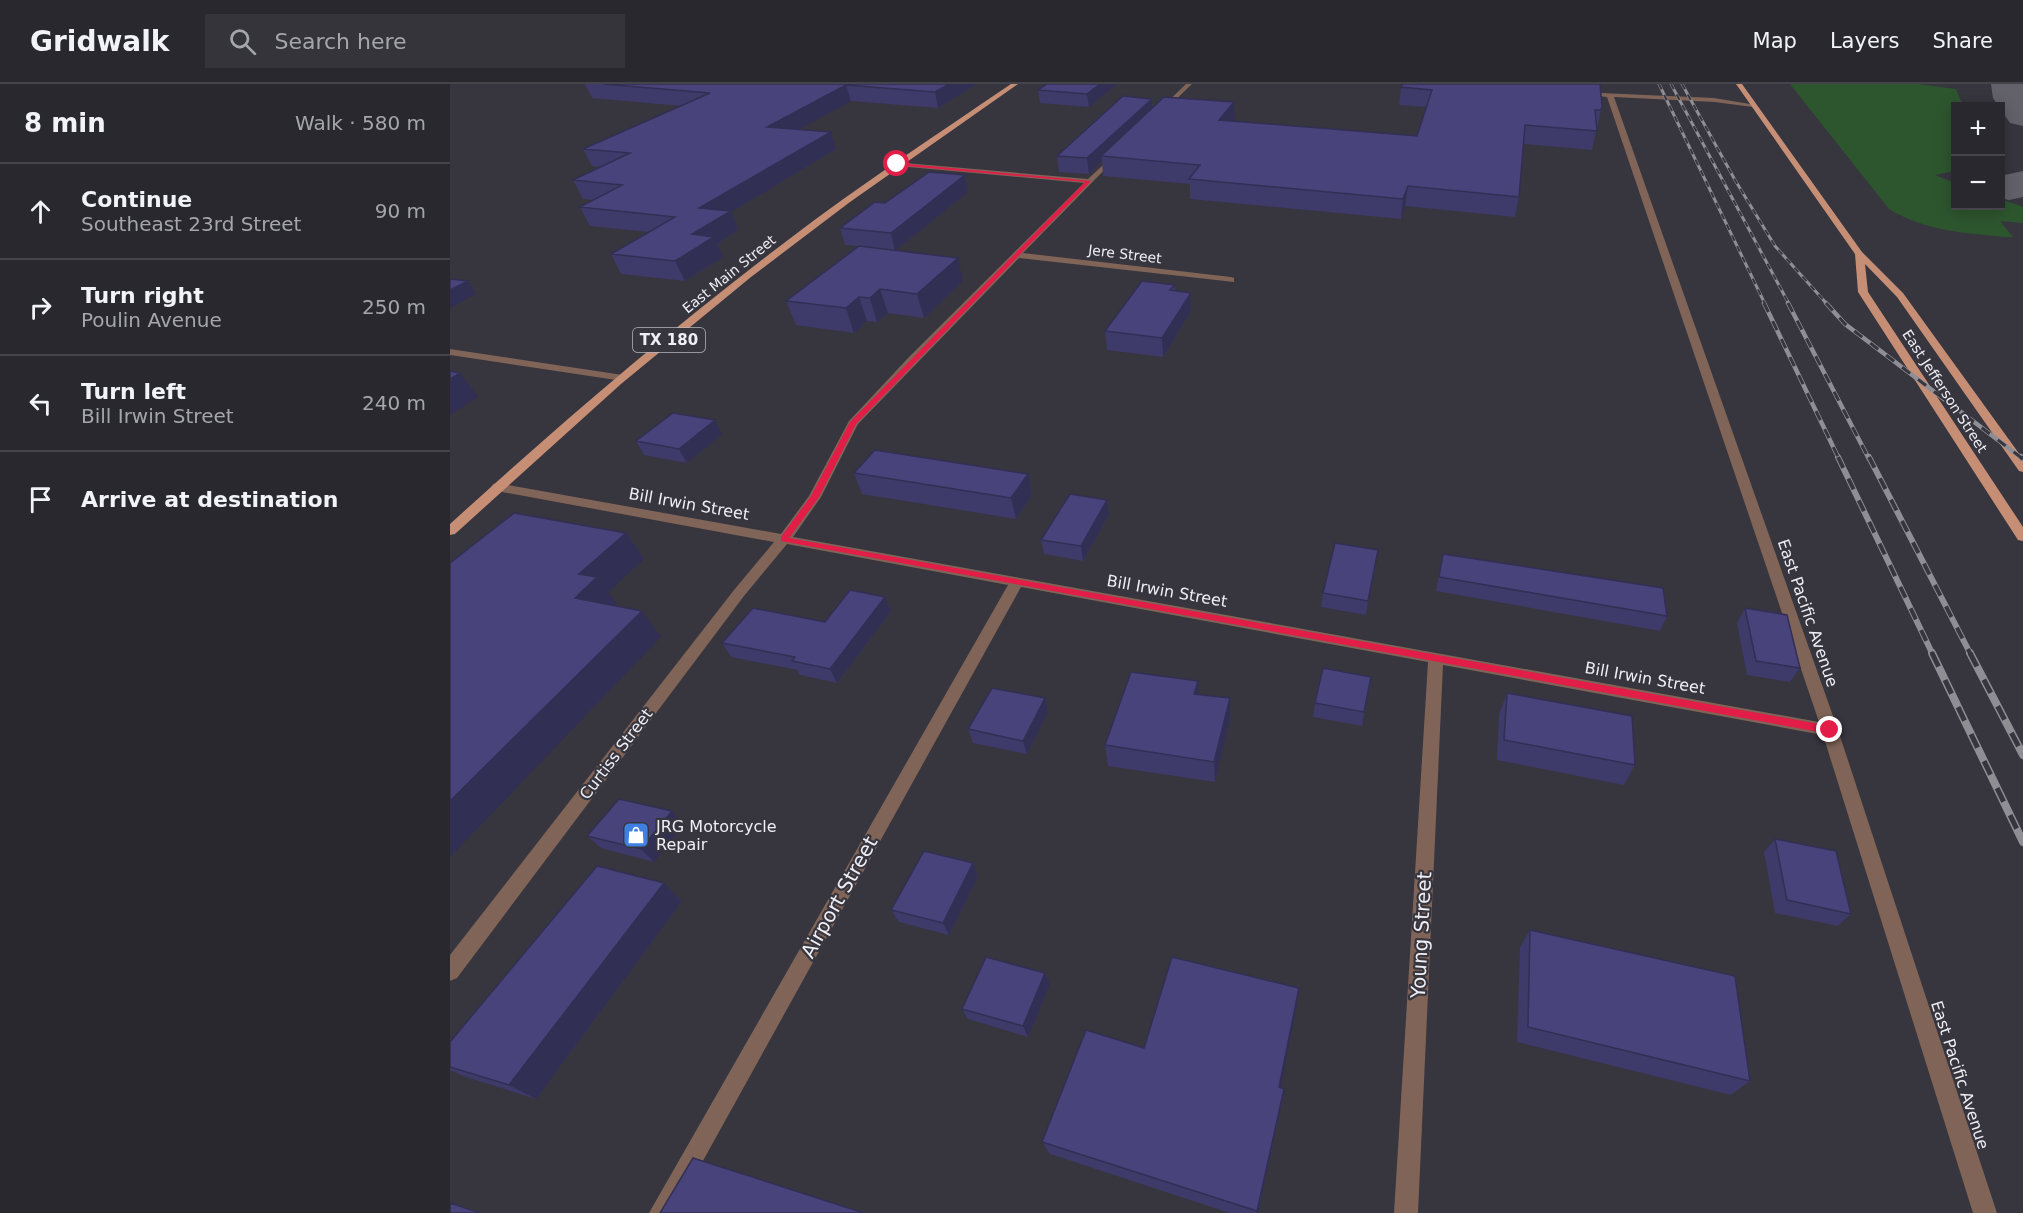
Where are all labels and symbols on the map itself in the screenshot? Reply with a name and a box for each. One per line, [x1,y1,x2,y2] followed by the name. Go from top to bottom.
[883,150,909,176] route start
[679,231,779,316] street label: East Main Street
[1086,241,1163,266] street label: Jere Street
[1899,327,1991,456] street label: East Jefferson Street
[633,328,705,352] road number: TX 180
[627,484,751,524] street label: Bill Irwin Street
[1774,537,1842,689] street label: East Pacific Avenue
[1105,571,1229,611] street label: Bill Irwin Street
[1583,658,1707,698] street label: Bill Irwin Street
[576,705,656,803] street label: Curtiss Street
[1816,716,1842,742] route end
[655,817,777,854] place label: JRG Motorcycle Repair
[621,820,651,850] shop icon: JRG Motorcycle Repair
[796,832,882,962] street label: Airport Street
[1406,871,1436,1000] street label: Young Street
[1927,998,1993,1152] street label: East Pacific Avenue

